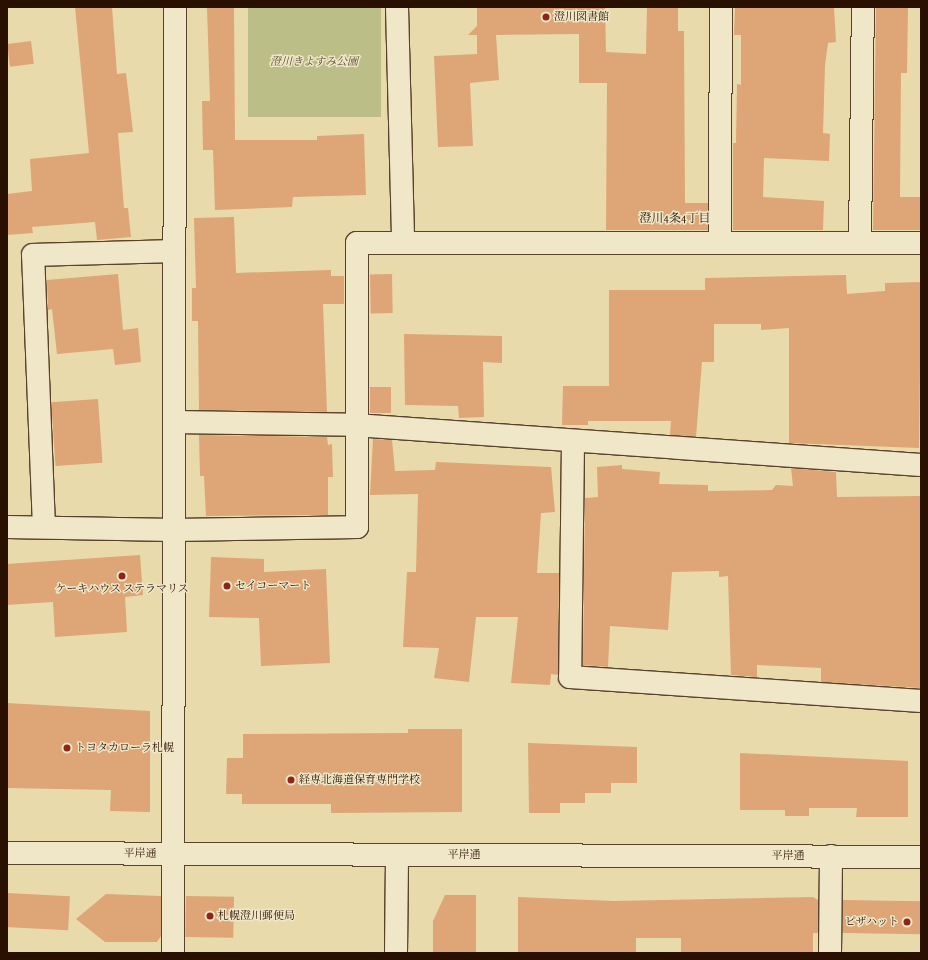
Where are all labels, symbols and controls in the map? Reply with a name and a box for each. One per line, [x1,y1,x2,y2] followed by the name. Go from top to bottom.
[554,10,609,24] place label: 澄川図書館
[541,12,551,22] marker: 澄川図書館
[270,55,358,69] park label: 澄川きよすみ公園
[640,212,710,226] district label: 澄川4条4丁目
[117,571,127,581] marker: ケーキハウス ステラマリス
[235,579,312,593] place label: セイコーマート
[222,581,232,591] marker: セイコーマート
[55,582,189,596] place label: ケーキハウス ステラマリス
[75,741,174,755] place label: トヨタカローラ札幌
[62,743,72,753] marker: トヨタカローラ札幌
[299,773,420,787] place label: 経専北海道保育専門学校
[286,775,296,785] marker: 経専北海道保育専門学校
[123,847,157,861] street label: 平岸通
[448,848,480,862] street label: 平岸通
[772,849,804,863] street label: 平岸通
[218,909,295,923] place label: 札幌澄川郵便局
[205,911,215,921] marker: 札幌澄川郵便局
[844,915,899,929] place label: ピザハット
[902,917,912,927] marker: ピザハット

